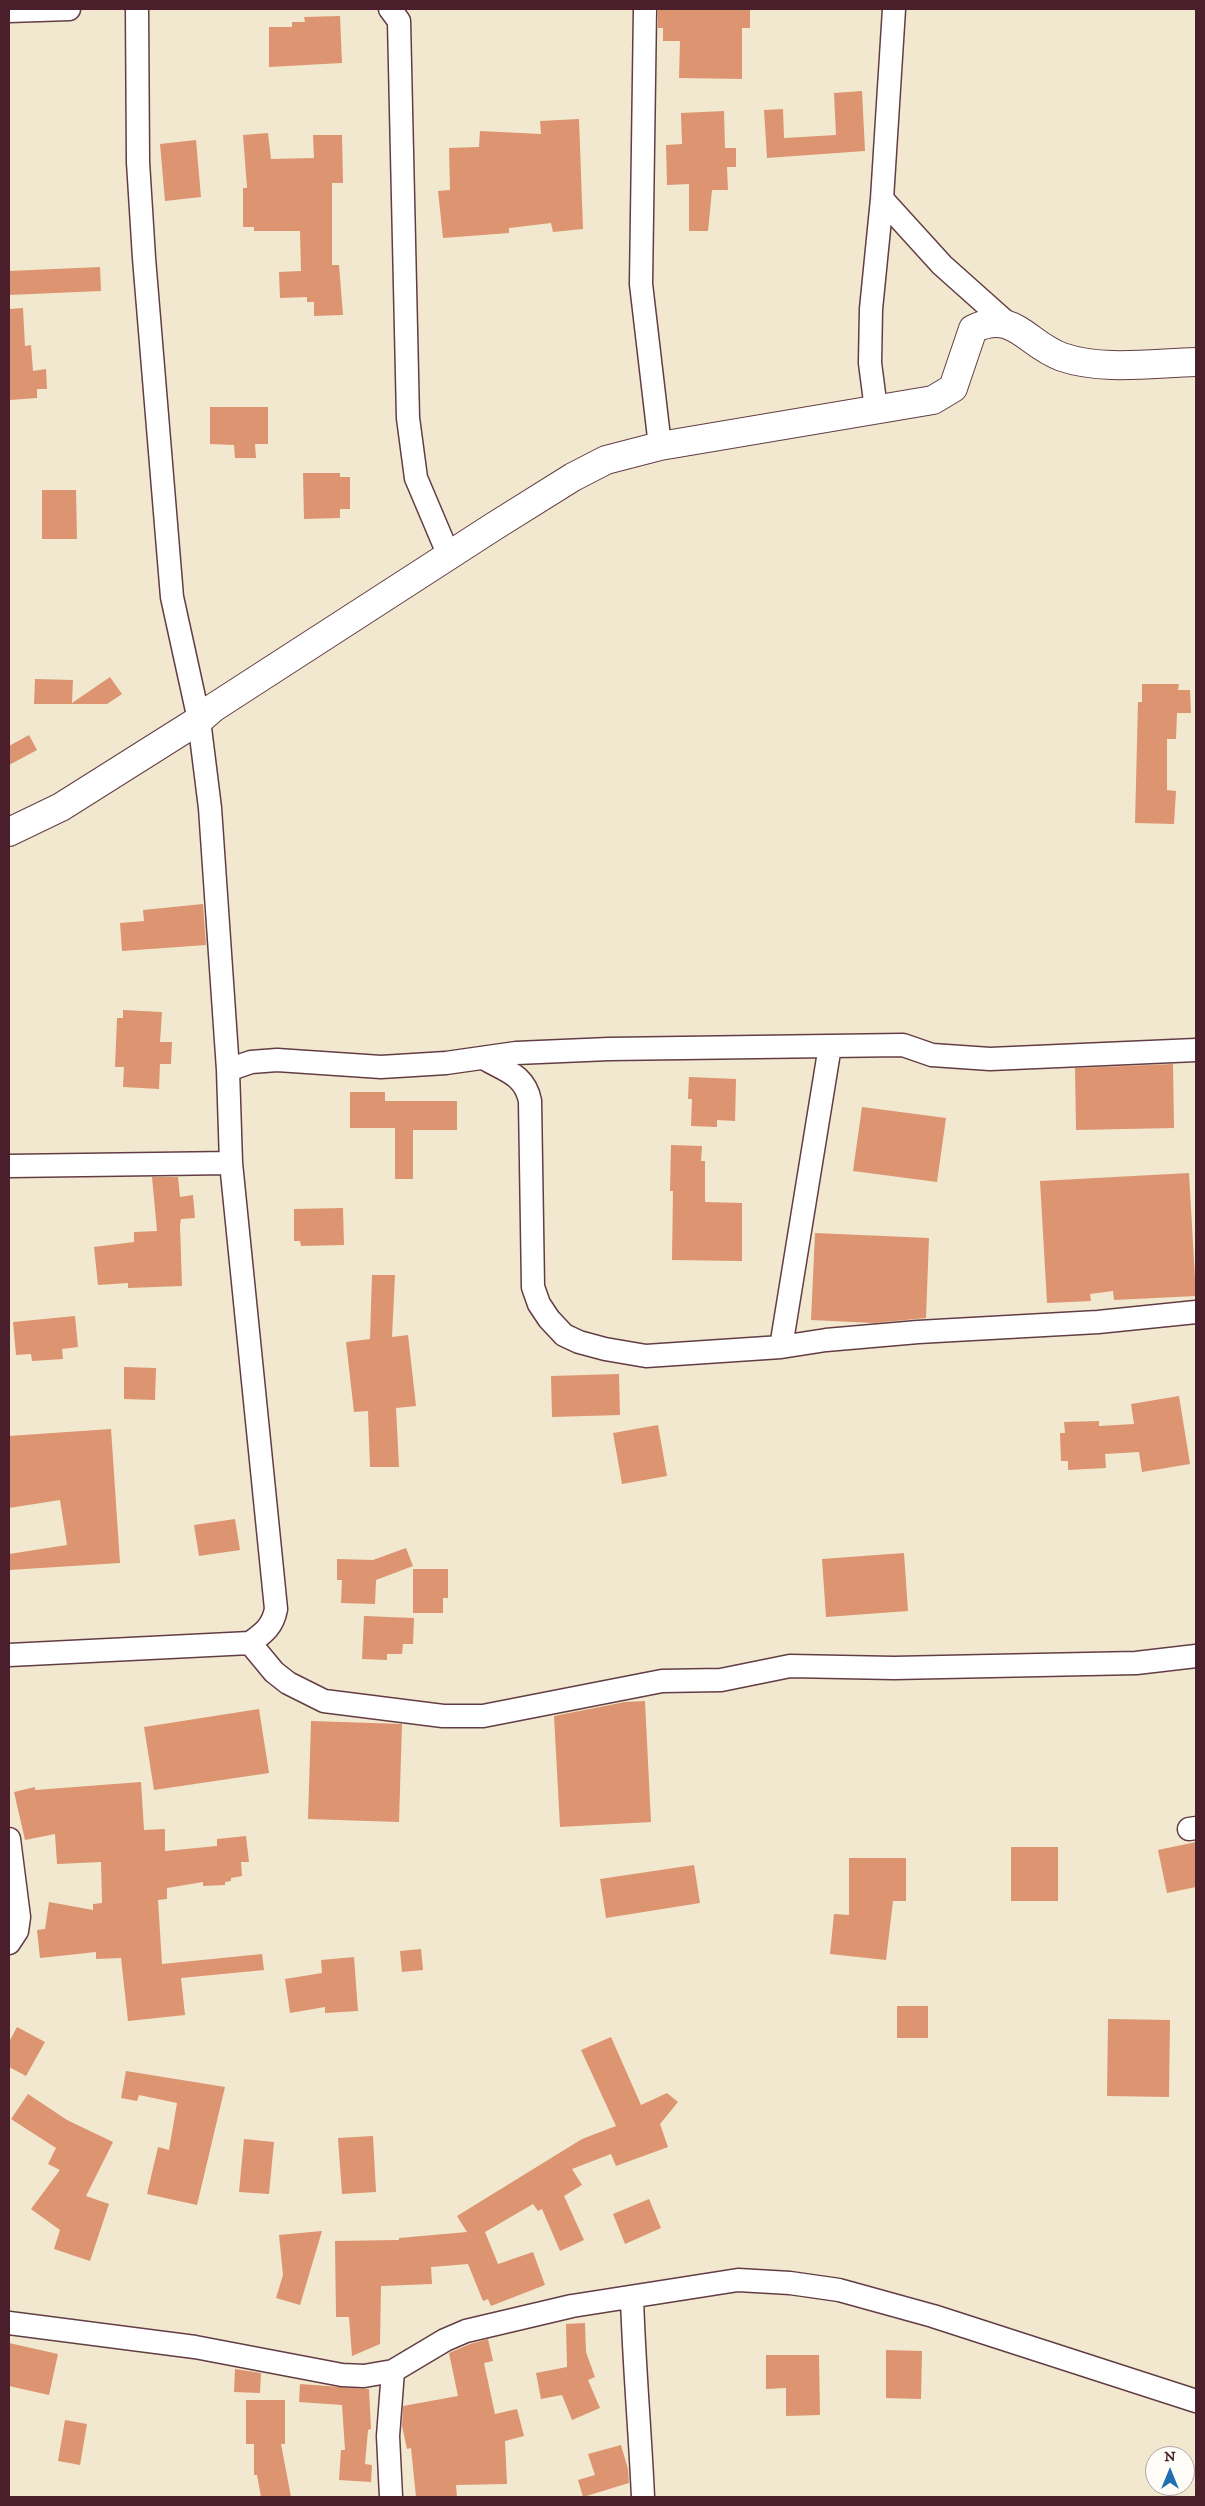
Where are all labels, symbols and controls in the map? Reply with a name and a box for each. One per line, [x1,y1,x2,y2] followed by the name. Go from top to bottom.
[1145,2446,1195,2496] north arrow
[1164,2448,1176,2466] text: N

